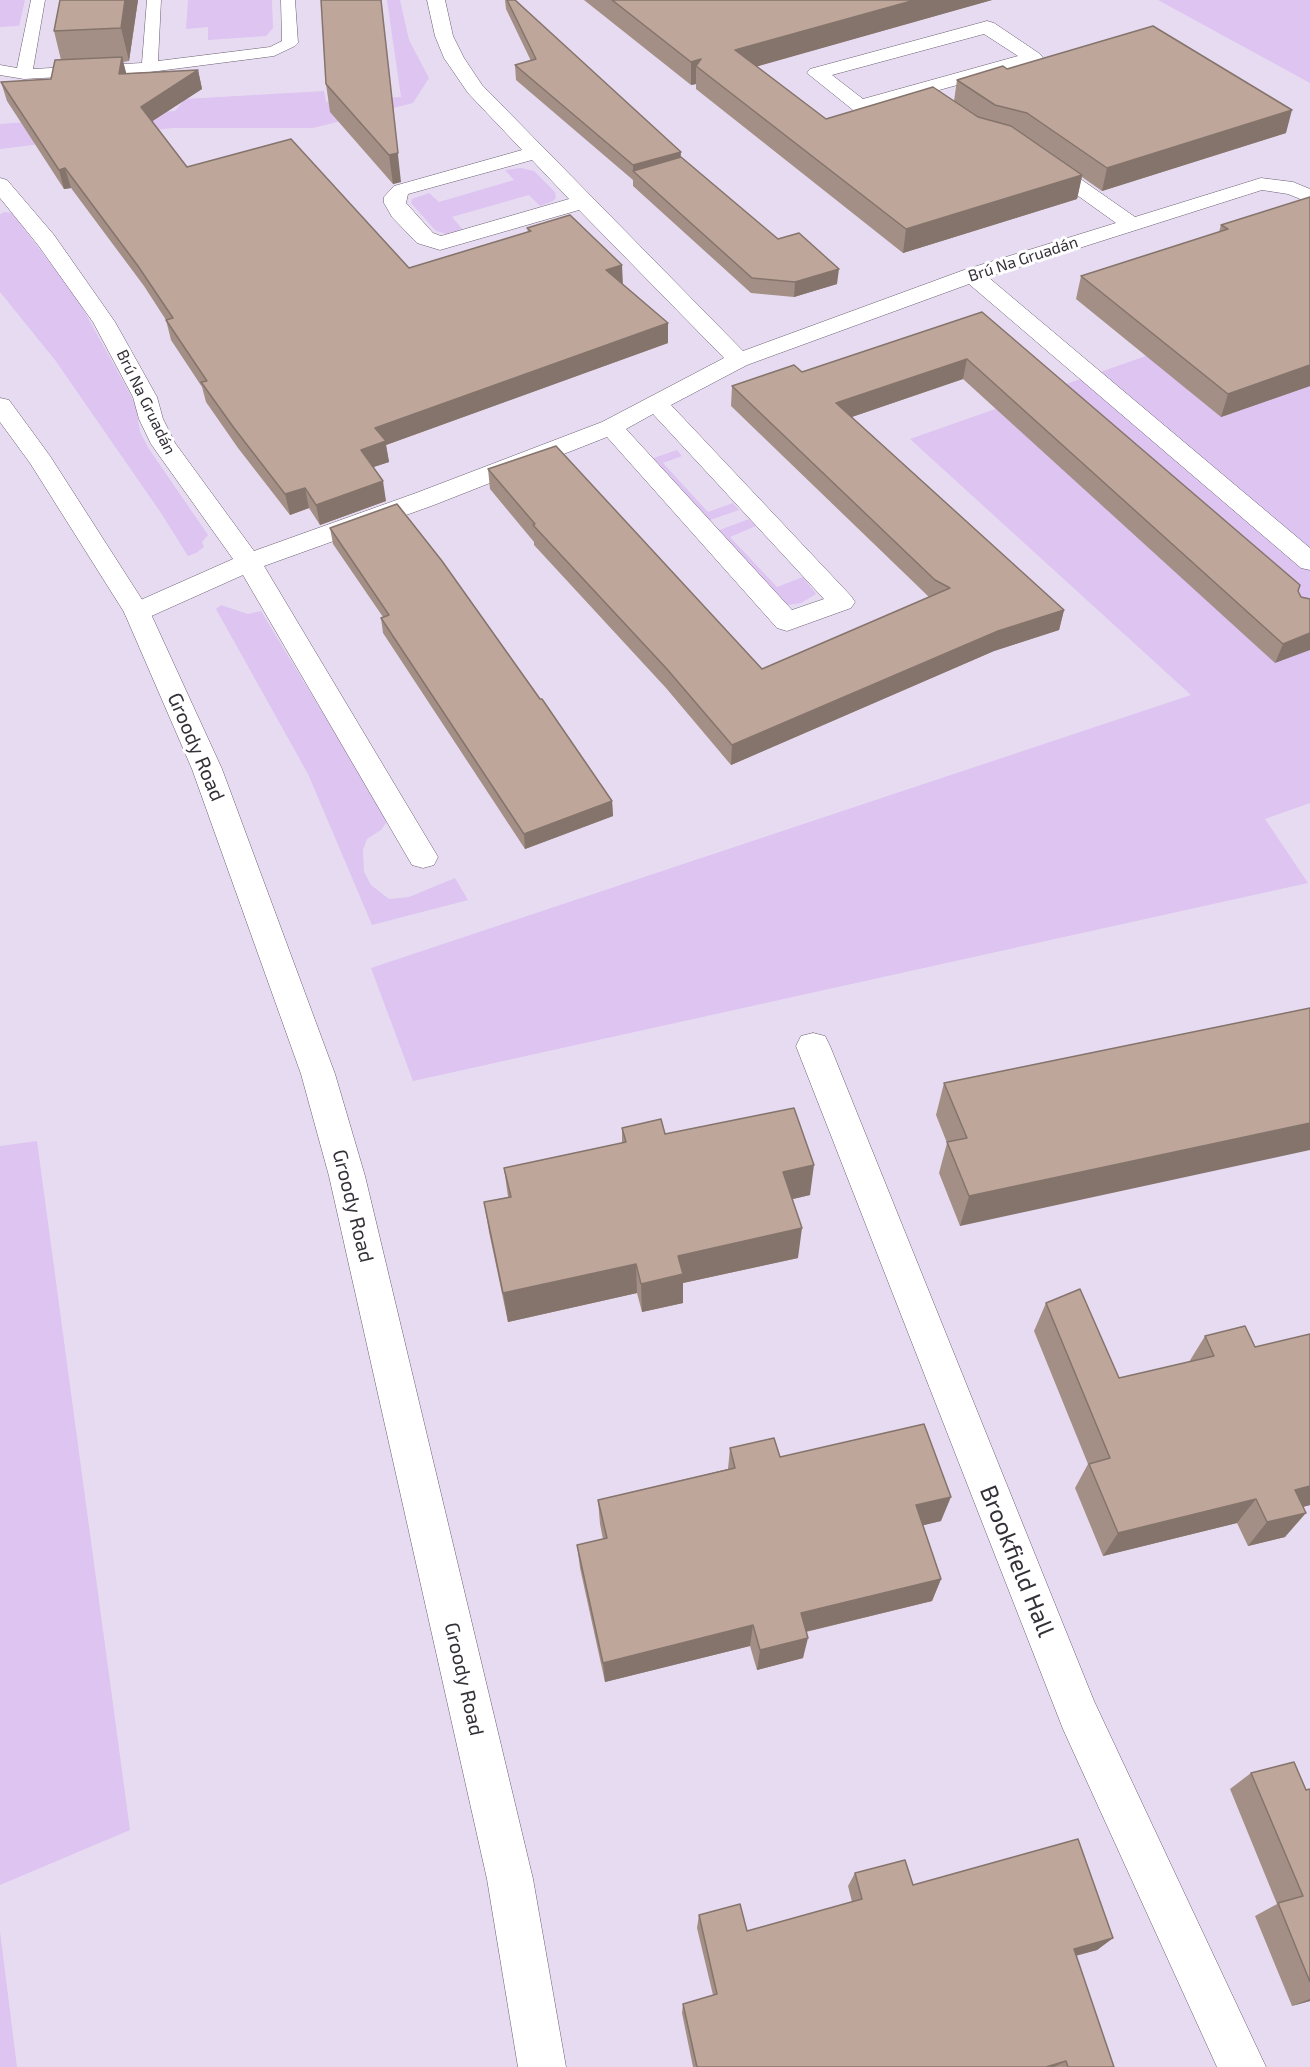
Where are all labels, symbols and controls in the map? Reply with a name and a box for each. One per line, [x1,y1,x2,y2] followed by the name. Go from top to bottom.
[966,232,1080,286] street label: Brú Na Gruadán
[112,346,180,458] street label: Brú Na Gruadán
[162,689,230,805] street label: Groody Road
[327,1147,379,1265] street label: Groody Road
[974,1481,1060,1641] street label: Brookfield Hall
[439,1620,489,1738] street label: Groody Road

